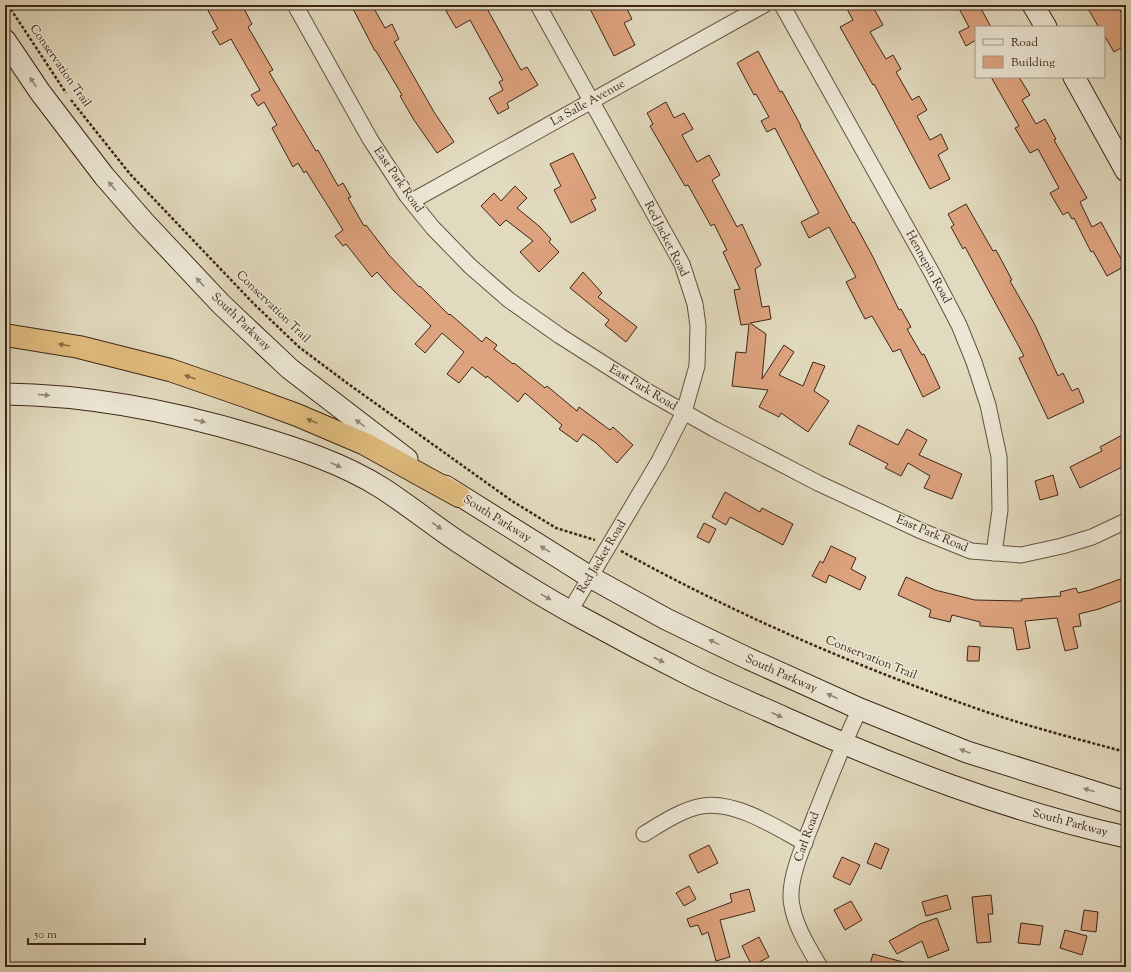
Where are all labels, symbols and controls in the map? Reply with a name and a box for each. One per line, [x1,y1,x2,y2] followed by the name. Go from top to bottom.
[25,21,96,112] street label: Conservation Trail
[975,26,1105,78] legend
[1011,34,1038,52] text: Road
[1011,54,1055,72] text: Building
[547,75,629,131] street label: La Salle Avenue
[29,77,37,88] one-way arrow
[369,143,427,217] street label: East Park Road
[108,180,117,191] one-way arrow
[639,198,693,280] street label: Red Jacket Road
[900,227,956,307] street label: Hennepin Road
[232,267,315,348] street label: Conservation Trail
[195,277,205,287] one-way arrow
[207,289,275,355] street label: South Parkway
[58,342,70,348] one-way arrow
[606,361,681,416] street label: East Park Road
[184,373,196,379] one-way arrow
[38,392,50,398] one-way arrow
[194,418,206,424] one-way arrow
[306,418,318,425] one-way arrow
[354,419,365,428] one-way arrow
[331,462,342,468] one-way arrow
[459,491,535,547] street label: South Parkway
[893,511,971,557] street label: East Park Road
[573,517,631,597] street label: Red Jacket Road
[431,522,442,530] one-way arrow
[539,546,551,553] one-way arrow
[540,593,552,600] one-way arrow
[823,631,920,685] street label: Conservation Trail
[708,639,719,645] one-way arrow
[742,650,820,698] street label: South Parkway
[654,656,665,663] one-way arrow
[826,693,837,699] one-way arrow
[772,712,784,718] one-way arrow
[958,748,970,754] one-way arrow
[1083,787,1095,793] one-way arrow
[1030,804,1110,842] street label: South Parkway
[790,809,824,865] street label: Carl Road
[28,920,145,946] scale bar
[33,926,57,944] text: 50 m

